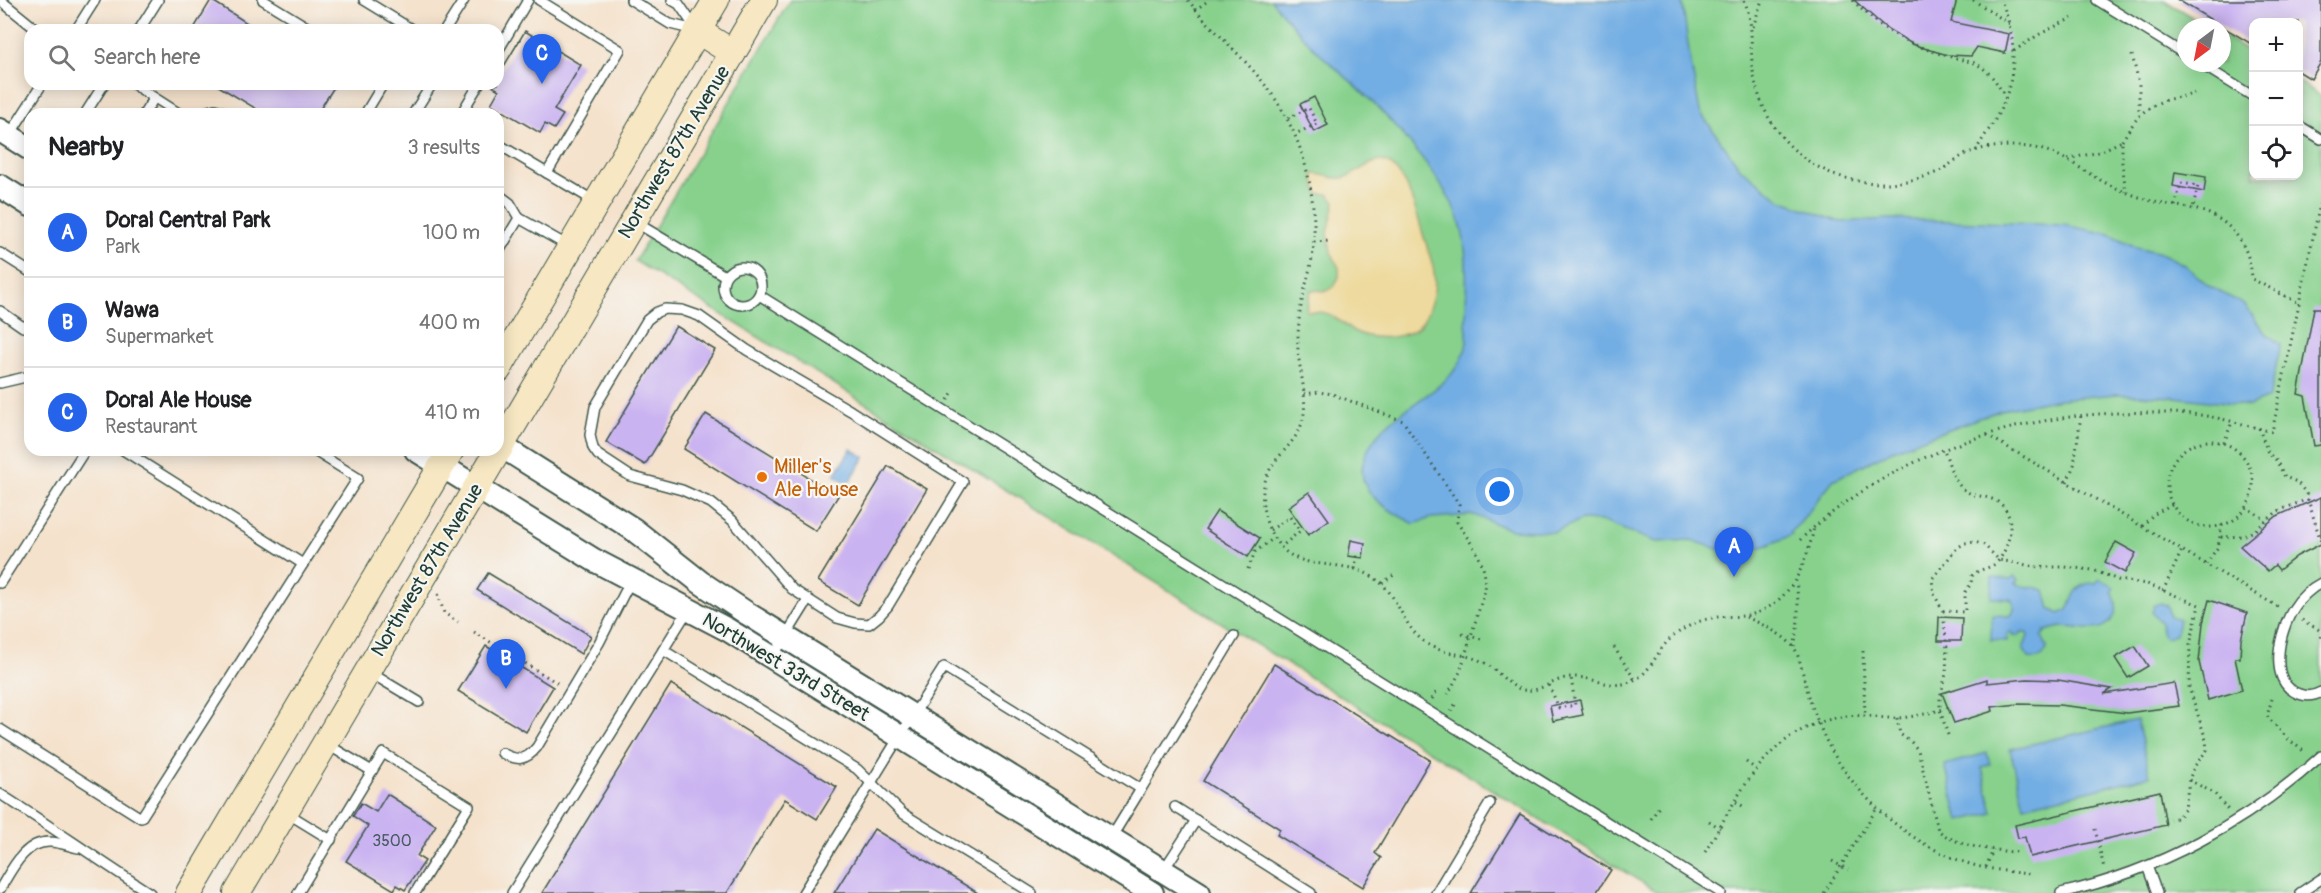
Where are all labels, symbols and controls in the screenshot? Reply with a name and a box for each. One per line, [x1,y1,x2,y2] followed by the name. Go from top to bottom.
[2177,18,2231,72] north arrow
[2249,18,2303,180] map controls
[2249,18,2303,72] button: +
[24,24,504,90] search box
[522,34,562,84] pin: C
[45,41,78,74] icon: search
[93,43,200,71] text: Search here
[612,61,736,243] street label: Northwest 87th Avenue
[2249,72,2303,126] button: −
[2249,126,2303,180] button: locate
[48,131,124,163] text: Nearby
[408,135,480,160] text: 3 results
[105,206,270,234] text: Doral Central Park
[61,220,74,245] text: A
[423,220,480,245] text: 100 m
[105,234,140,259] text: Park
[105,296,159,324] text: Wawa
[62,310,73,335] text: B
[419,310,480,335] text: 400 m
[105,324,214,349] text: Supermarket
[105,386,251,414] text: Doral Ale House
[61,400,74,425] text: C
[425,400,480,425] text: 410 m
[105,414,197,439] text: Restaurant
[774,454,858,502] place label: Miller's Ale House
[755,470,769,484] marker: Miller's Ale House
[1485,477,1514,506] your location
[365,479,489,661] street label: Northwest 87th Avenue
[1714,528,1754,577] pin: A
[698,607,875,727] street label: Northwest 33rd Street
[486,640,526,689] pin: B
[372,831,412,851] house number: 3500

